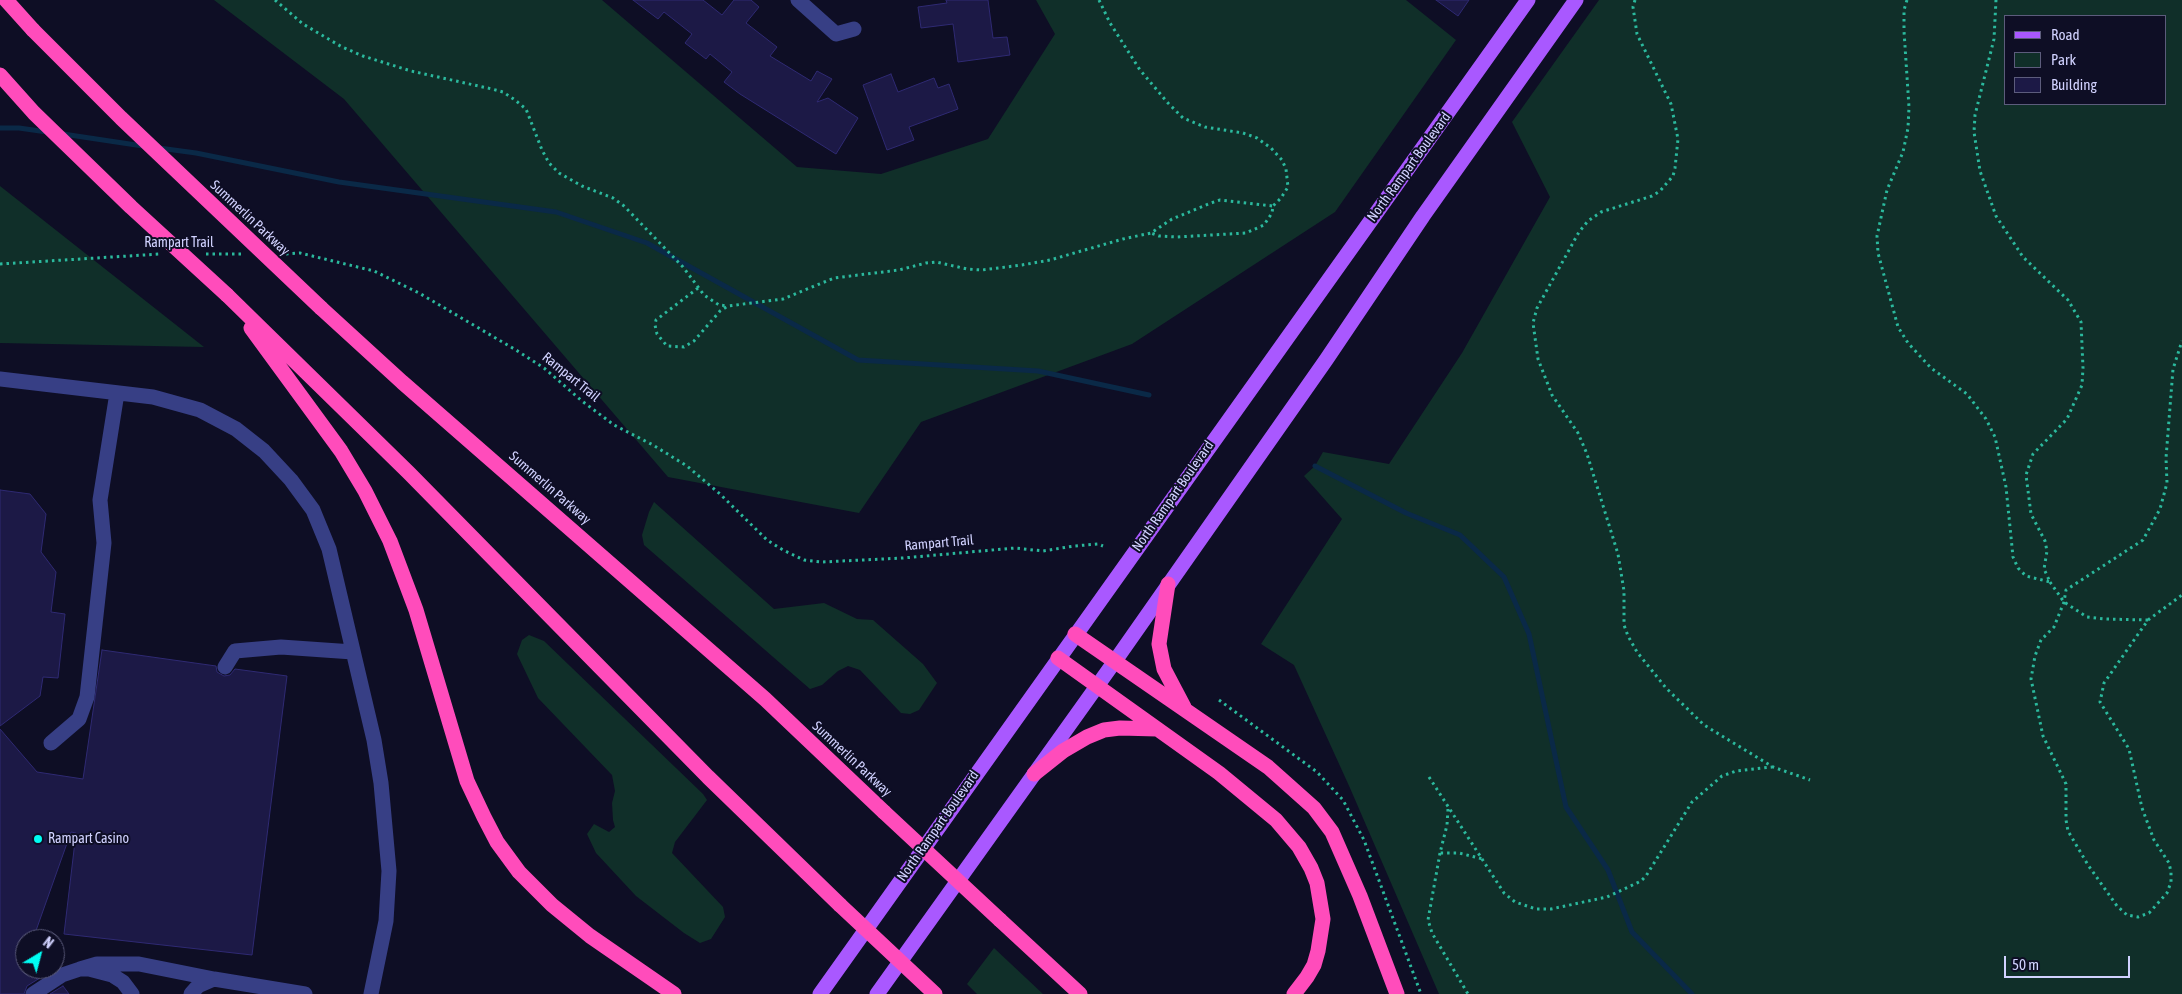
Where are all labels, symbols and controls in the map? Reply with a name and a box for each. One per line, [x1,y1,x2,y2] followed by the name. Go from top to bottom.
[2004,15,2167,105] legend
[2051,26,2080,43] text: Road
[2051,51,2076,68] text: Park
[2051,76,2097,93] text: Building
[1364,109,1454,225] street label: North Rampart Boulevard
[207,177,293,259] street label: Summerlin Parkway
[144,235,214,251] street label: Rampart Trail
[539,349,603,405] street label: Rampart Trail
[1129,438,1217,554] street label: North Rampart Boulevard
[506,448,594,528] street label: Summerlin Parkway
[904,532,974,554] street label: Rampart Trail
[809,718,895,800] street label: Summerlin Parkway
[894,768,982,884] street label: North Rampart Boulevard
[48,831,129,847] place label: Rampart Casino
[32,833,44,845] marker: Rampart Casino
[15,929,65,979] north arrow
[40,934,57,952] text: N
[2007,946,2133,978] scale bar
[2012,956,2039,973] text: 50 m

